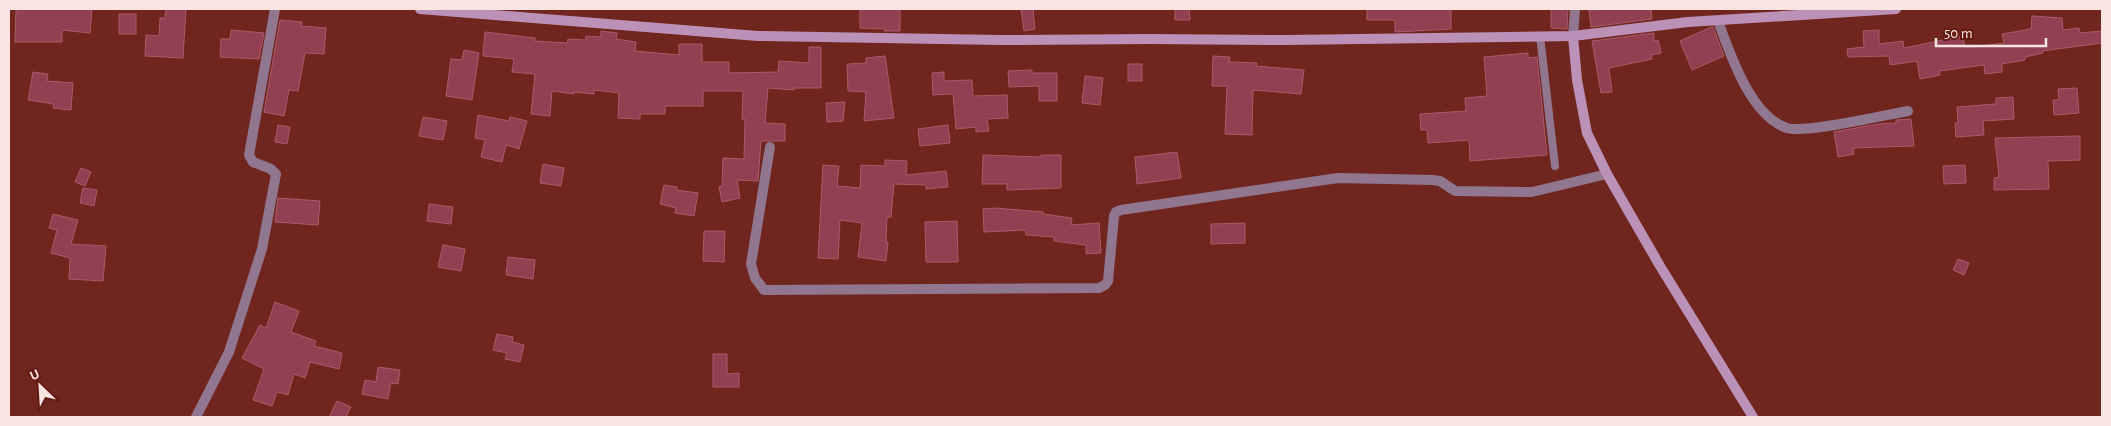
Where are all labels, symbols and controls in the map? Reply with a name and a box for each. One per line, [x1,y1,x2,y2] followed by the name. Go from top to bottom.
[1936,15,2046,47] scale bar
[1944,26,1973,41] text: 50 m
[15,361,65,411] north arrow
[28,367,42,383] text: U

